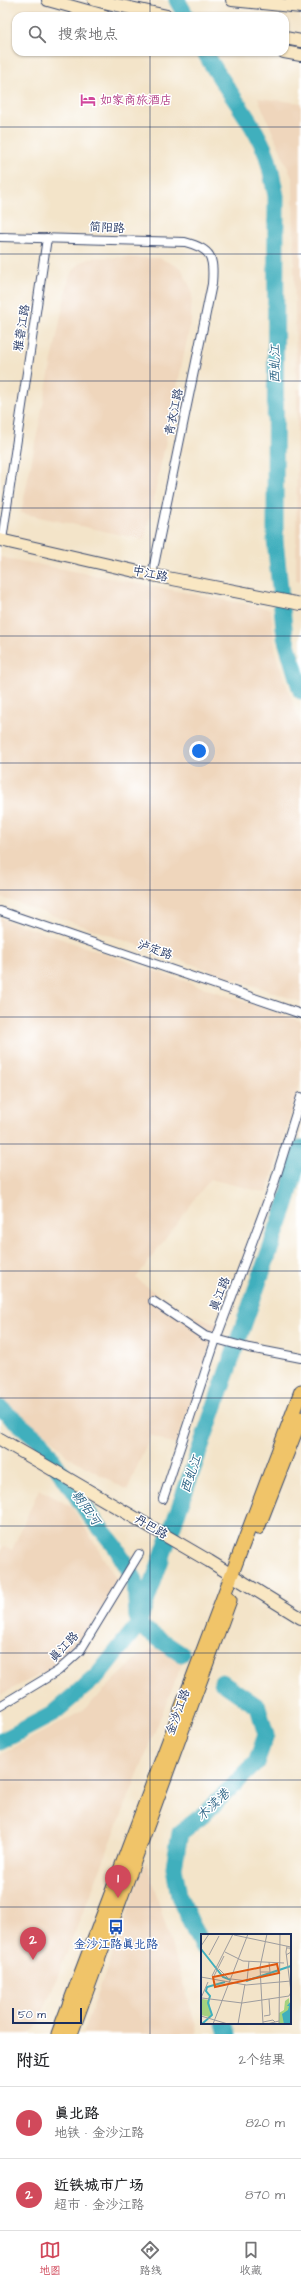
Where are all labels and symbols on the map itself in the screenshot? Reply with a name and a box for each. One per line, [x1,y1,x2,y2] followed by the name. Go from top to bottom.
[79,91,97,109] hotel icon: 如家商旅酒店
[100,92,172,109] place label: 如家商旅酒店
[89,219,125,237] street label: 简阳路
[10,303,34,353] street label: 雅砻江路
[266,344,284,384] water label: 西虬江
[161,387,187,437] street label: 青衣江路
[131,562,169,586] street label: 中江路
[189,741,209,761] your location
[135,936,175,964] street label: 泸定路
[206,1274,234,1314] street label: 真江路
[176,1452,206,1495] water label: 西虬江
[67,1487,106,1531] water label: 朝阳河
[131,1511,171,1543] street label: 丹巴路
[45,1628,83,1666] street label: 真江路
[162,1687,194,1737] street label: 金沙江路
[193,1784,235,1825] water label: 木渎港
[105,1865,131,1898] pin: 1
[107,1918,125,1936] bus stop icon: 金沙江路真北路
[20,1927,46,1960] pin: 2
[201,1934,291,2024] inset map
[74,1936,158,1953] place label: 金沙江路真北路
[12,2006,82,2025] scale bar

